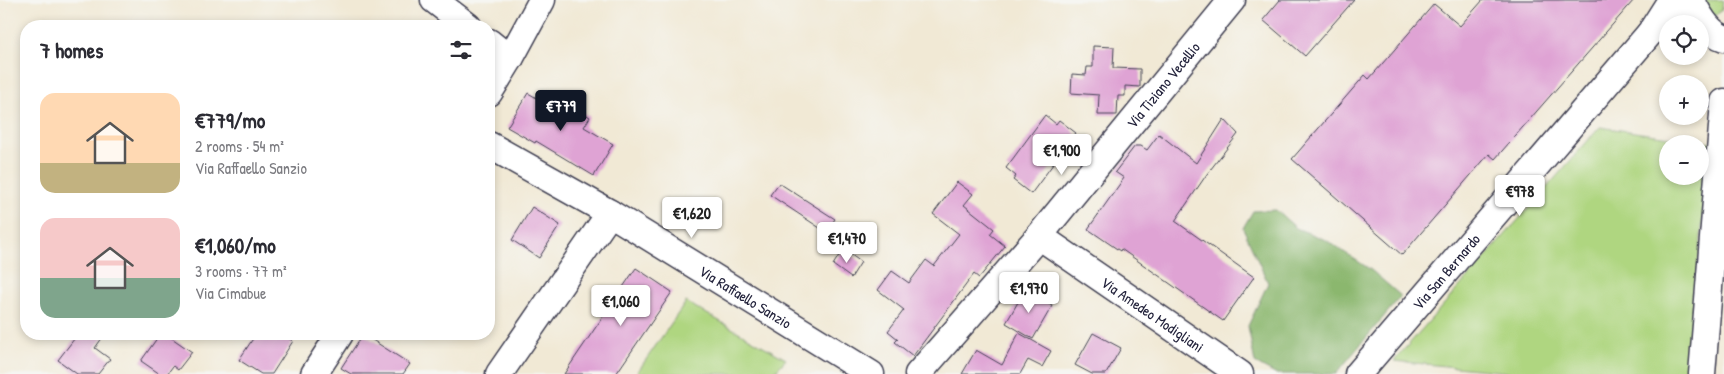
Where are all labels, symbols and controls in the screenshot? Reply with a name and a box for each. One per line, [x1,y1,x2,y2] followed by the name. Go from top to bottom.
[1659,15,1709,185] map controls
[1659,15,1709,65] button: locate
[40,36,103,65] text: 7 homes
[447,36,475,64] icon: filters
[1121,37,1204,132] street label: Via Tiziano Vecellio
[1659,75,1709,125] button: +
[531,90,591,132] pin: €779
[546,95,576,117] text: €779
[195,106,265,135] text: €779/mo
[80,113,140,173] icon: home
[1021,134,1103,176] pin: €1,900
[195,135,284,157] text: 2 rooms · 54 m²
[1659,135,1709,185] button: −
[1044,139,1080,161] text: €1,900
[195,157,307,179] text: Via Raffaello Sanzio
[1490,174,1550,217] pin: €978
[1506,180,1534,202] text: €978
[651,196,733,239] pin: €1,620
[673,202,711,224] text: €1,620
[806,222,888,264] pin: €1,470
[828,227,866,249] text: €1,470
[1407,229,1484,314] street label: Via San Bernardo
[195,231,276,260] text: €1,060/mo
[80,238,140,298] icon: home
[195,260,287,282] text: 3 rooms · 77 m²
[695,260,796,333] street label: Via Raffaello Sanzio
[1097,271,1208,357] street label: Via Amedeo Modigliani
[988,272,1070,314] pin: €1,970
[1010,277,1048,299] text: €1,970
[195,282,266,304] text: Via Cimabue
[580,284,662,327] pin: €1,060
[602,290,640,312] text: €1,060

